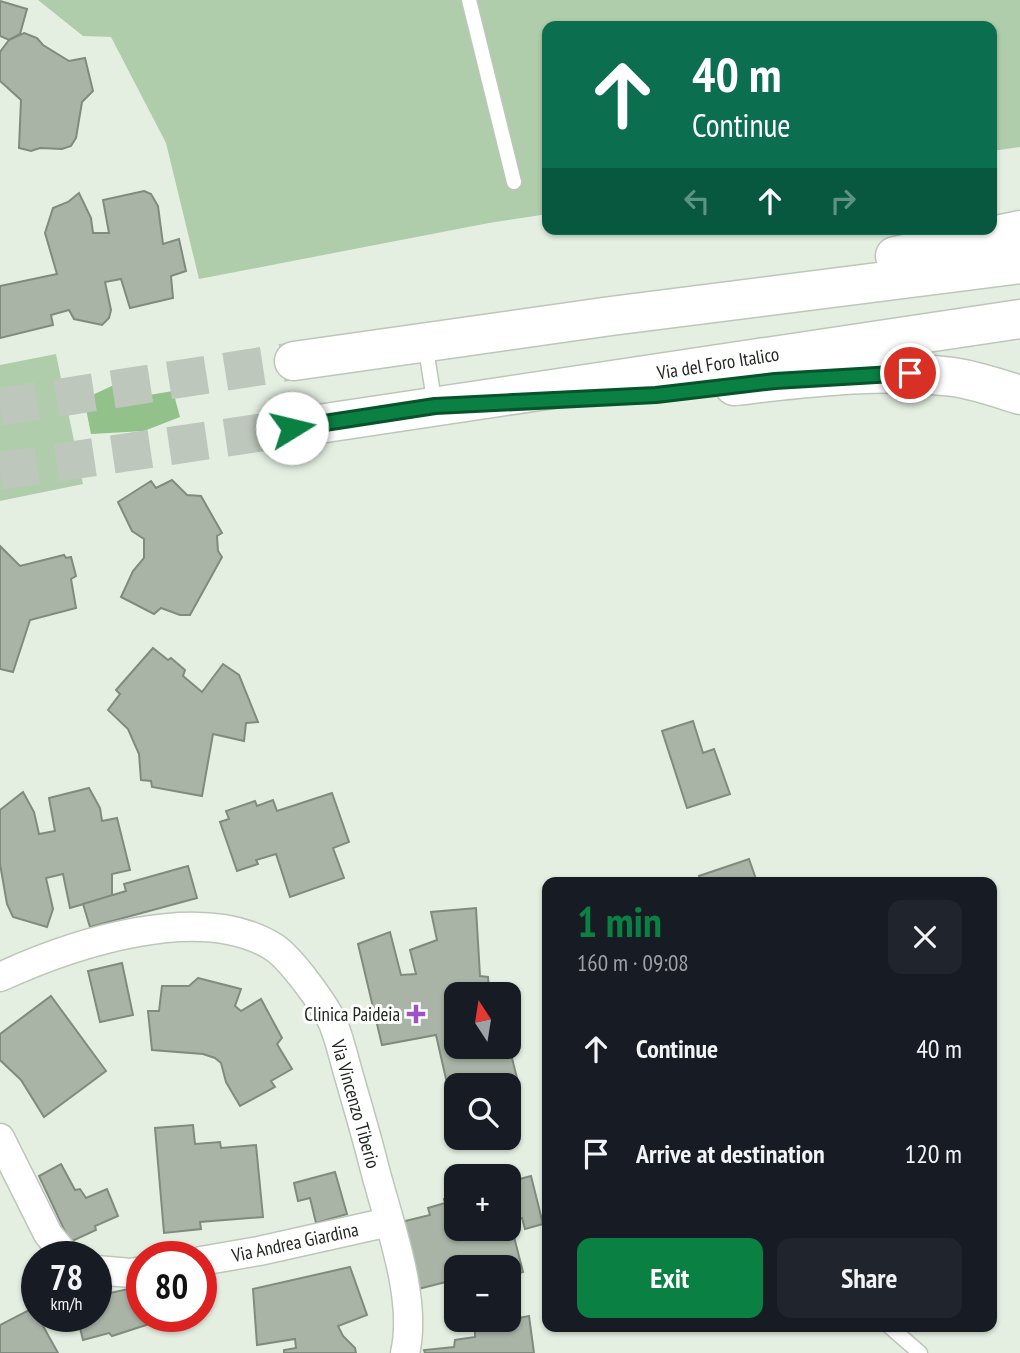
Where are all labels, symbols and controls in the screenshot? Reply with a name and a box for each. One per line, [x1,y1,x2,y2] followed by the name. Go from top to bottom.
[692,42,781,106] text: 40 m
[577,49,668,140] icon: ahead
[692,104,791,146] text: Continue
[678,182,716,220] icon: left
[751,182,789,220] icon: ahead
[824,182,862,220] icon: right
[654,342,781,385] street label: Via del Foro Italico
[880,343,940,403] pin
[891,354,929,392] icon: arrive
[255,391,329,465] position arrow
[577,894,662,949] text: 1 min
[888,900,962,974] button: close
[577,948,689,977] text: 160 m · 09:08
[444,982,522,1059] north arrow
[444,982,521,1332] map controls
[304,1002,400,1026] place label: Clinica Paideia
[406,1004,426,1024] marker: Clinica Paideia
[577,1030,615,1068] icon: ahead
[636,1032,718,1065] text: Continue
[916,1032,962,1065] text: 40 m
[326,1036,386,1171] street label: Via Vincenzo Tiberio
[444,1073,521,1150] button: search
[577,1135,615,1173] icon: arrive
[636,1137,825,1170] text: Arrive at destination
[904,1137,962,1170] text: 120 m
[444,1164,521,1241] button: +
[229,1217,361,1267] street label: Via Andrea Giardina
[577,1238,763,1318] button: Exit
[777,1238,962,1318] button: Share
[126,1241,217,1332] speed limit sign: 80
[50,1254,83,1300] text: 78
[444,1255,521,1332] button: −
[51,1292,82,1315] text: km/h

